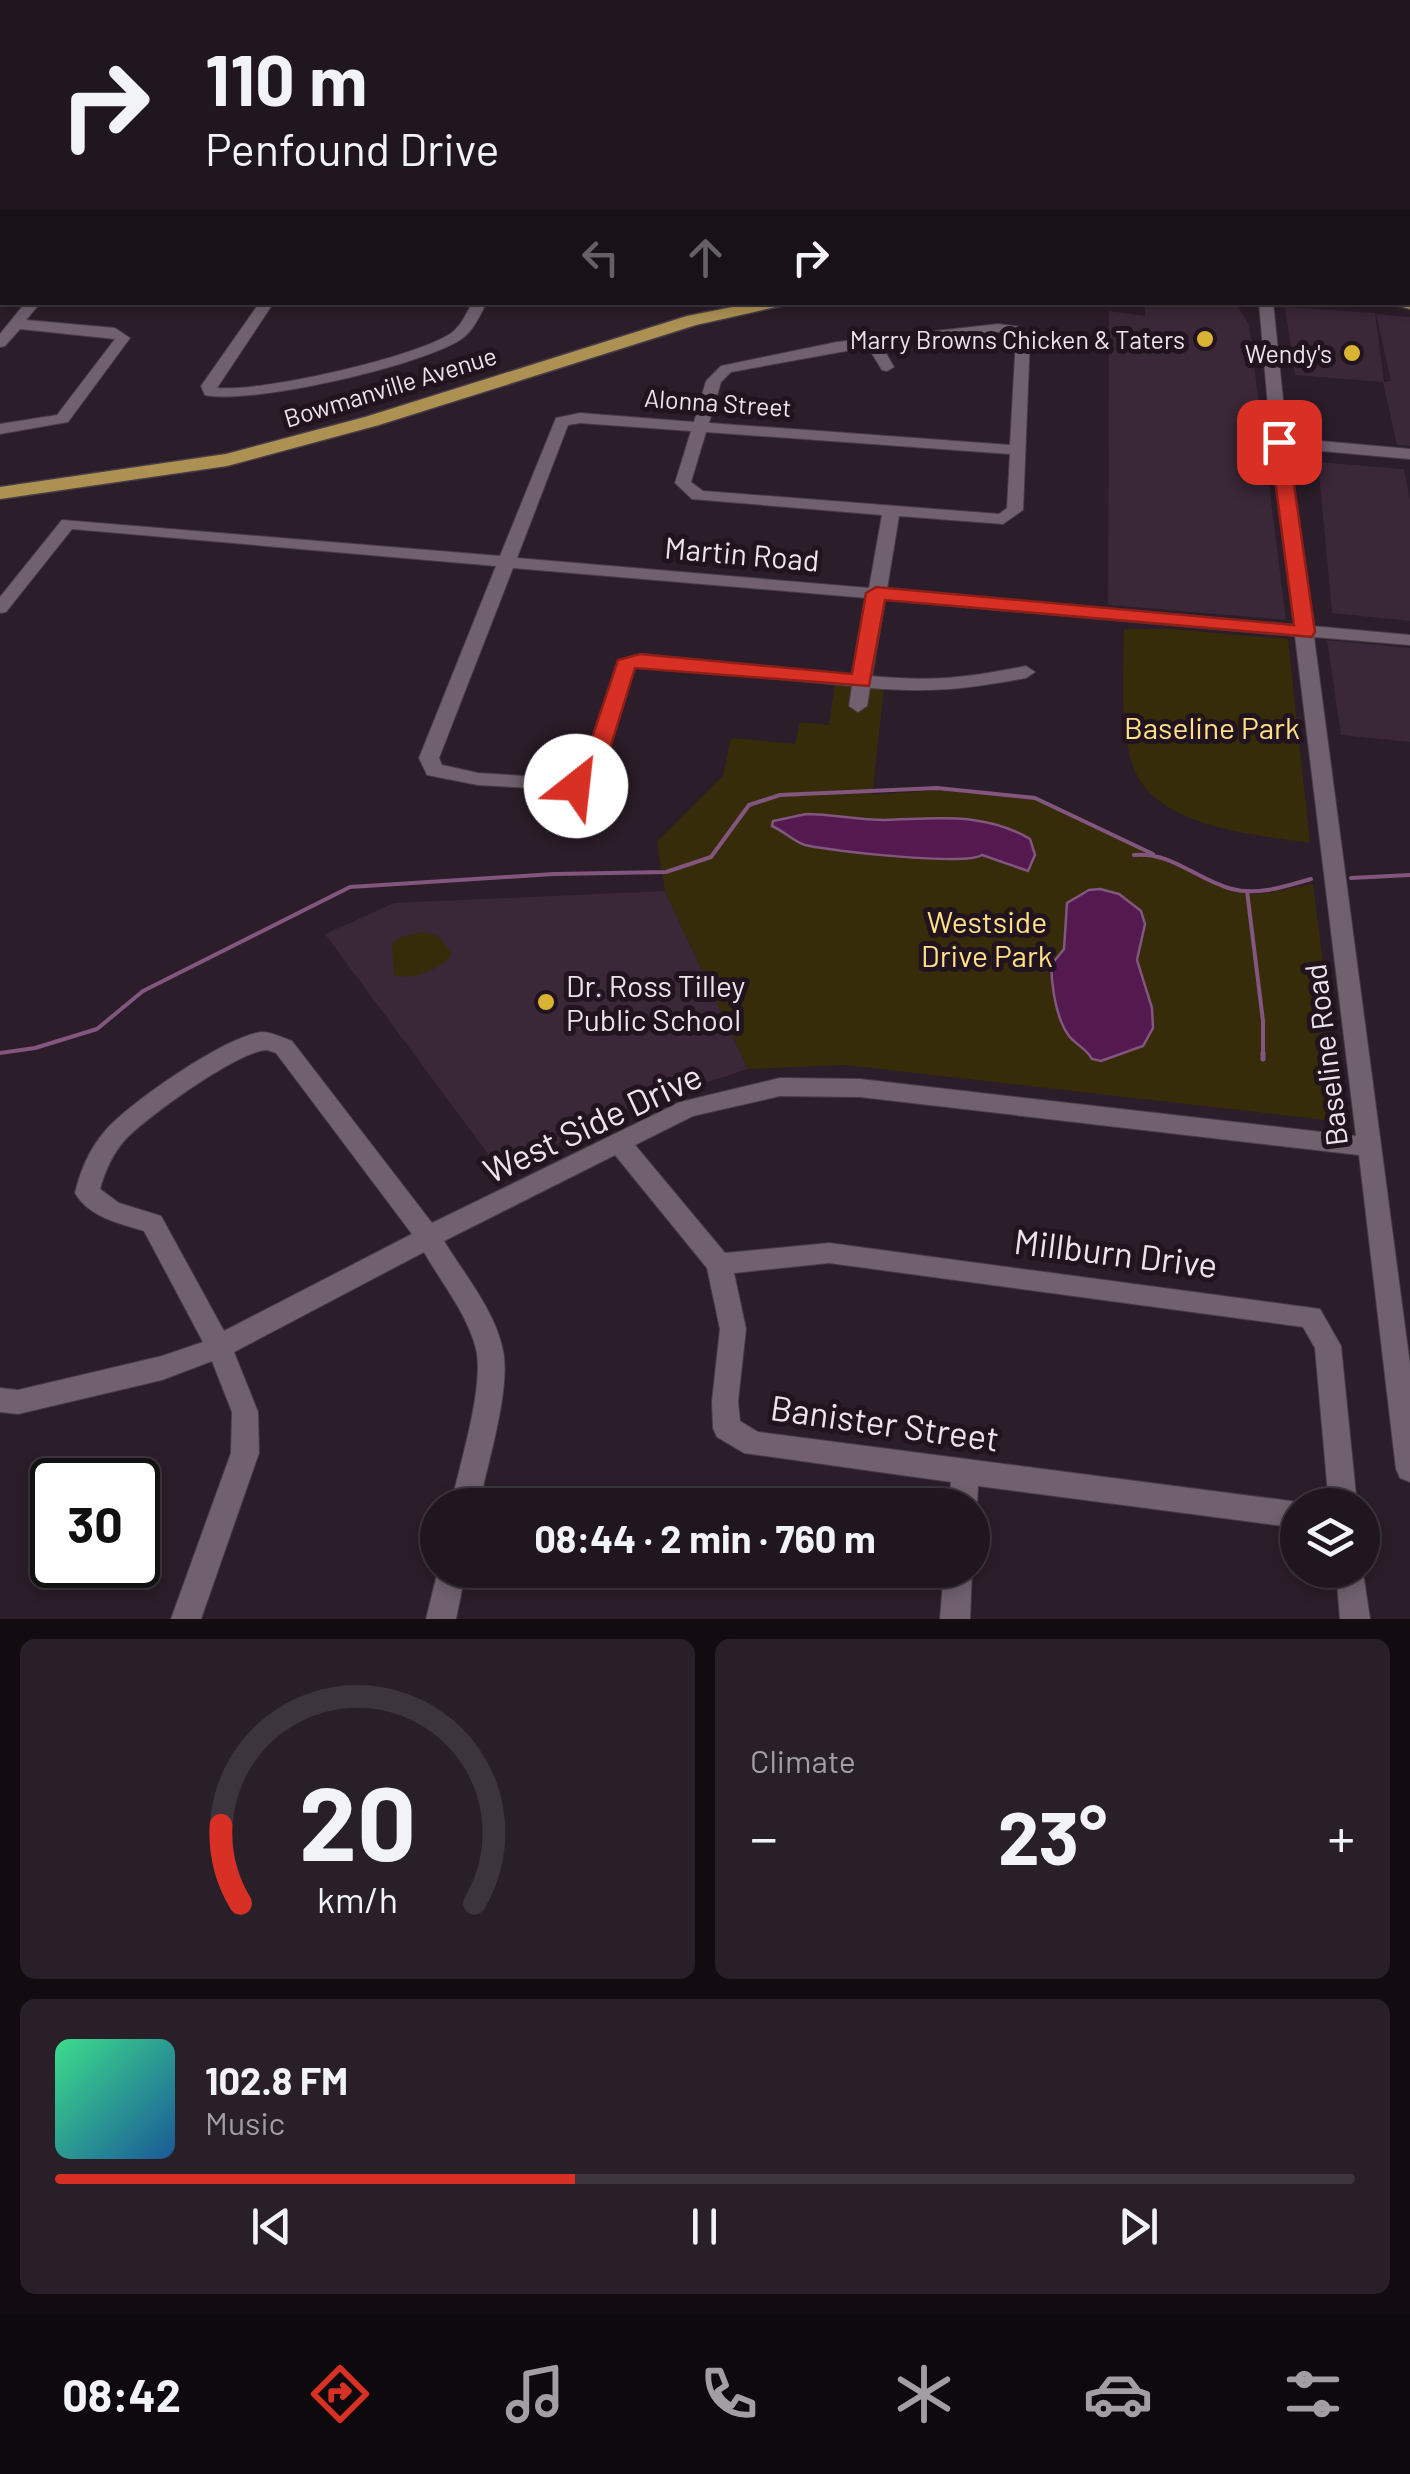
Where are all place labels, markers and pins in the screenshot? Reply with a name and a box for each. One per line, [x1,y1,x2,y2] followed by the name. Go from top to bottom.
[850,324,1185,354] place label: Marry Browns Chicken & Taters
[1194,328,1216,350] marker: Marry Browns Chicken & Taters
[1245,338,1332,368] place label: Wendy's
[1341,342,1363,364] marker: Wendy's
[1237,400,1322,485] pin
[566,967,746,1037] place label: Dr. Ross Tilley Public School
[535,991,557,1013] marker: Dr. Ross Tilley Public School

